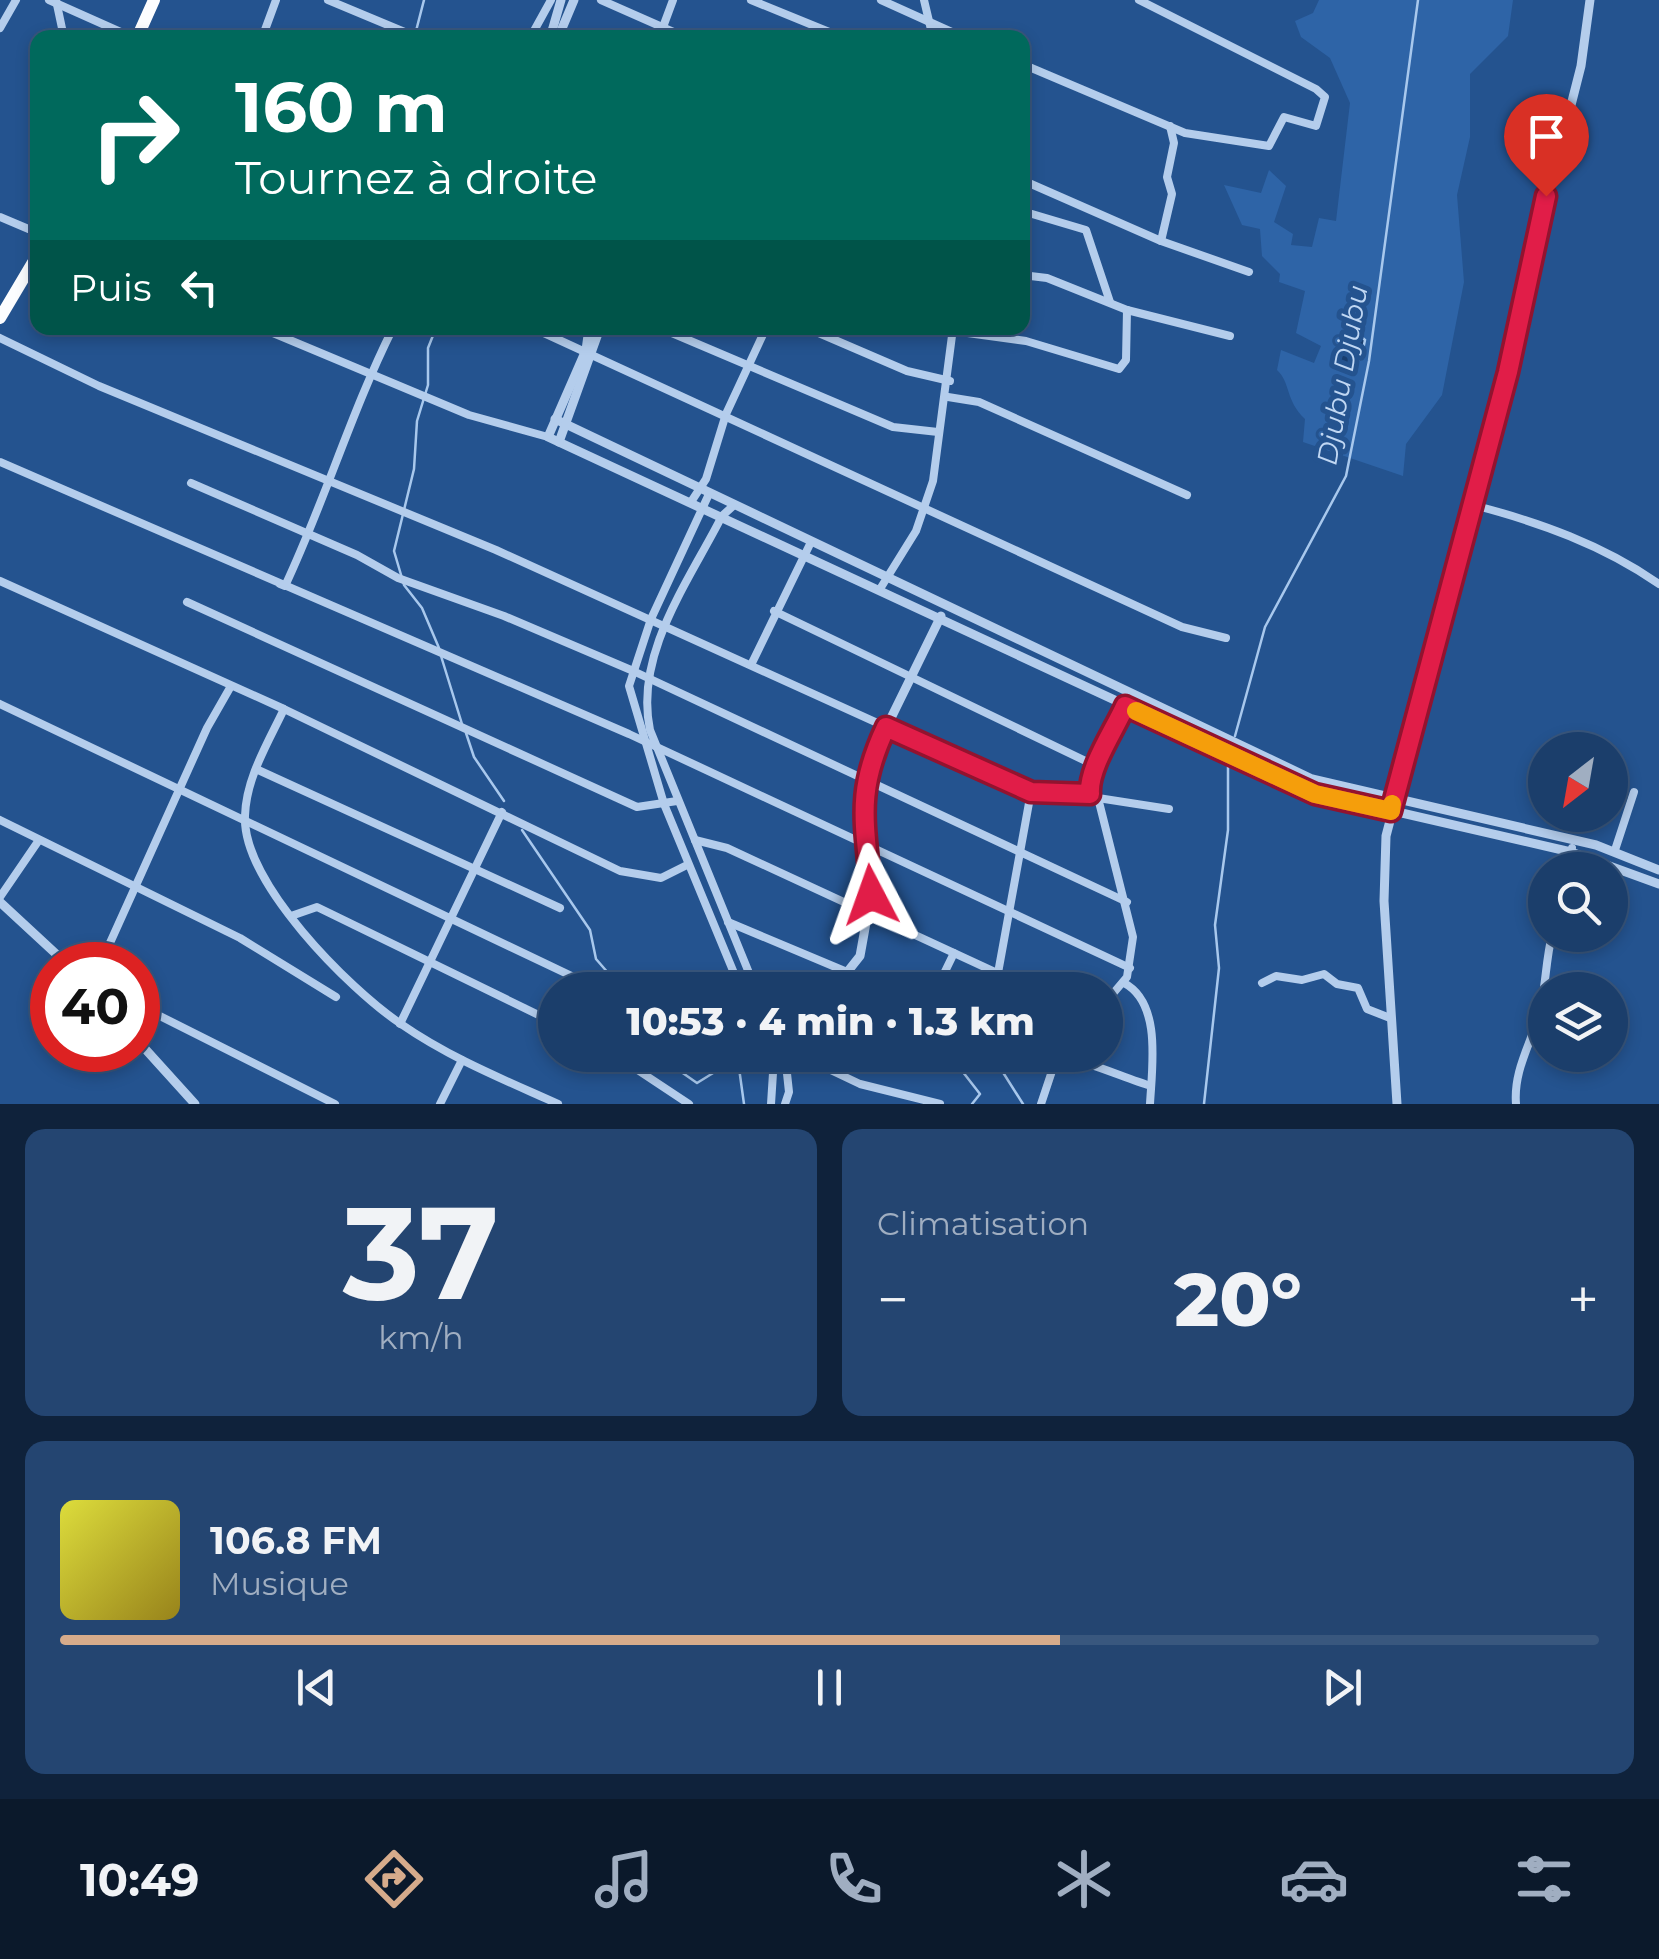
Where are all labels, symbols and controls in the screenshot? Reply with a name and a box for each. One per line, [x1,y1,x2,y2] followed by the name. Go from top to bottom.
[235,64,448,150] text: 160 m
[70,70,200,200] icon: right
[1504,94,1589,197] pin
[1519,109,1574,164] icon: arrive
[235,150,598,205] text: Tournez à droite
[172,260,227,315] icon: left
[70,264,152,311] text: Puis
[1309,282,1375,468] water label: Djubu Djubu
[1528,732,1628,832] north arrow
[1528,732,1628,1072] map controls
[819,843,923,947] position arrow
[1528,852,1628,952] button: search
[30,942,160,1072] speed limit sign: 40
[1528,972,1628,1072] button: layers
[626,998,1035,1045] text: 10:53 · 4 min · 1.3 km
[343,1173,499,1332] text: 37
[877,1204,1089,1243] text: Climatisation
[1174,1253,1302,1345] text: 20°
[877,1266,909,1333] text: −
[1567,1266,1599,1333] text: +
[378,1318,464,1357] text: km/h
[210,1517,382,1564] text: 106.8 FM
[210,1564,349,1603] text: Musique
[289,1660,344,1715] icon: previous
[802,1660,857,1715] icon: pause
[1315,1660,1370,1715] icon: next
[359,1844,429,1914] icon: directions
[589,1844,659,1914] icon: music
[819,1844,889,1914] icon: phone
[1049,1844,1119,1914] icon: climate
[1279,1844,1349,1914] icon: car
[1509,1844,1579,1914] icon: filters
[80,1852,199,1907] text: 10:49

